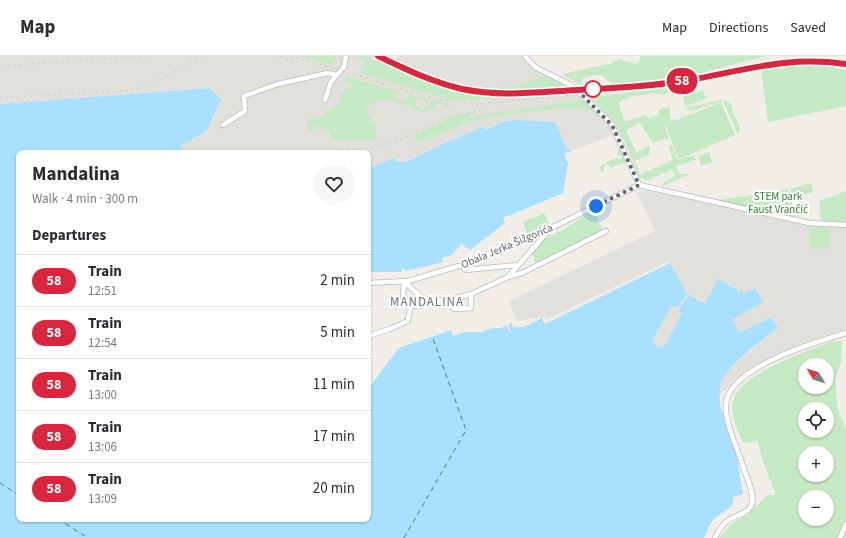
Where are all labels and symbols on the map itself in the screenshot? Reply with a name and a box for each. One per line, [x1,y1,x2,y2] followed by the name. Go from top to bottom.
[664,68,700,94] line badge: 58
[584,80,602,98] unlabelled marker
[748,189,808,217] park label: STEM park Faust Vrančić
[586,196,606,216] your location
[459,220,555,272] street label: Obala Jerka Šižgorića
[390,293,464,311] district label: MANDALINA
[798,358,834,394] north arrow

